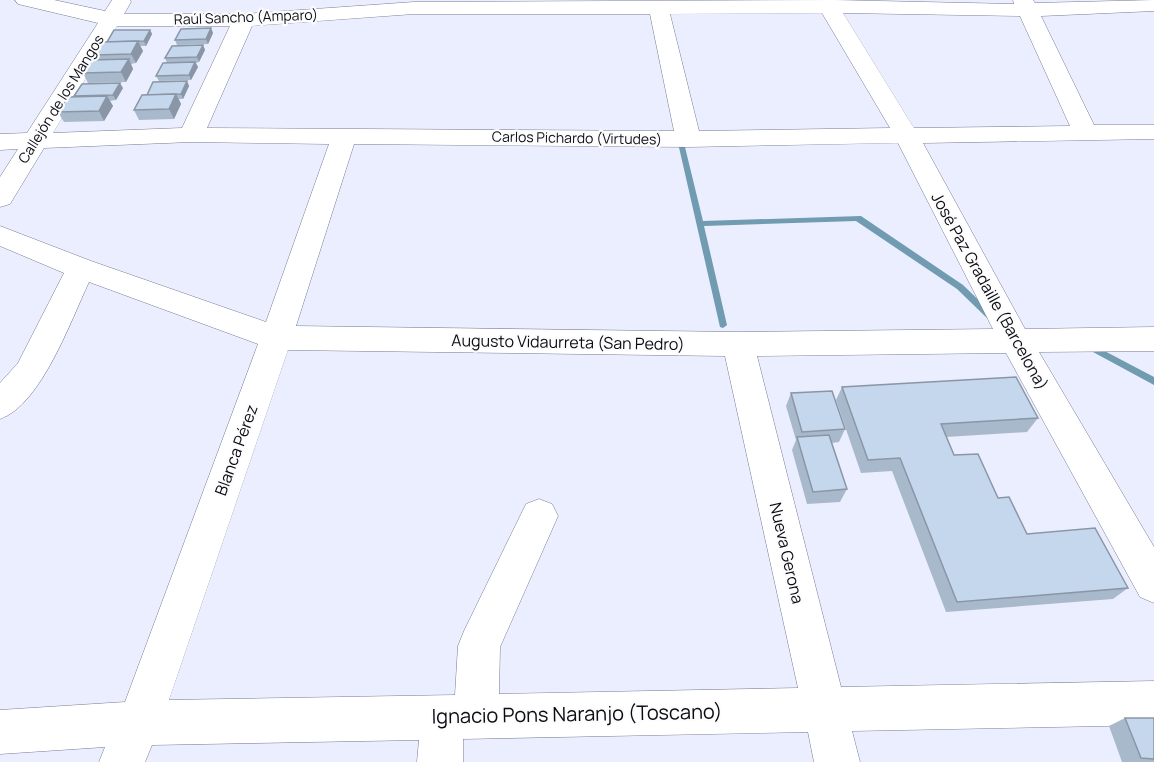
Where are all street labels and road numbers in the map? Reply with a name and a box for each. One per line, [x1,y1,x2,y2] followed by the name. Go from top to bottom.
[174,4,318,29] street label: Raúl Sancho (Amparo)
[13,31,108,167] street label: Callejón de los Mangos
[492,127,662,148] street label: Carlos Pichardo (Virtudes)
[926,188,1054,394] street label: José Paz Gradaille (Barcelona)
[451,329,685,355] street label: Augusto Vidaurreta (San Pedro)
[209,401,263,499] street label: Blanca Pérez
[765,500,809,606] street label: Nueva Gerona
[431,697,723,730] street label: Ignacio Pons Naranjo (Toscano)

